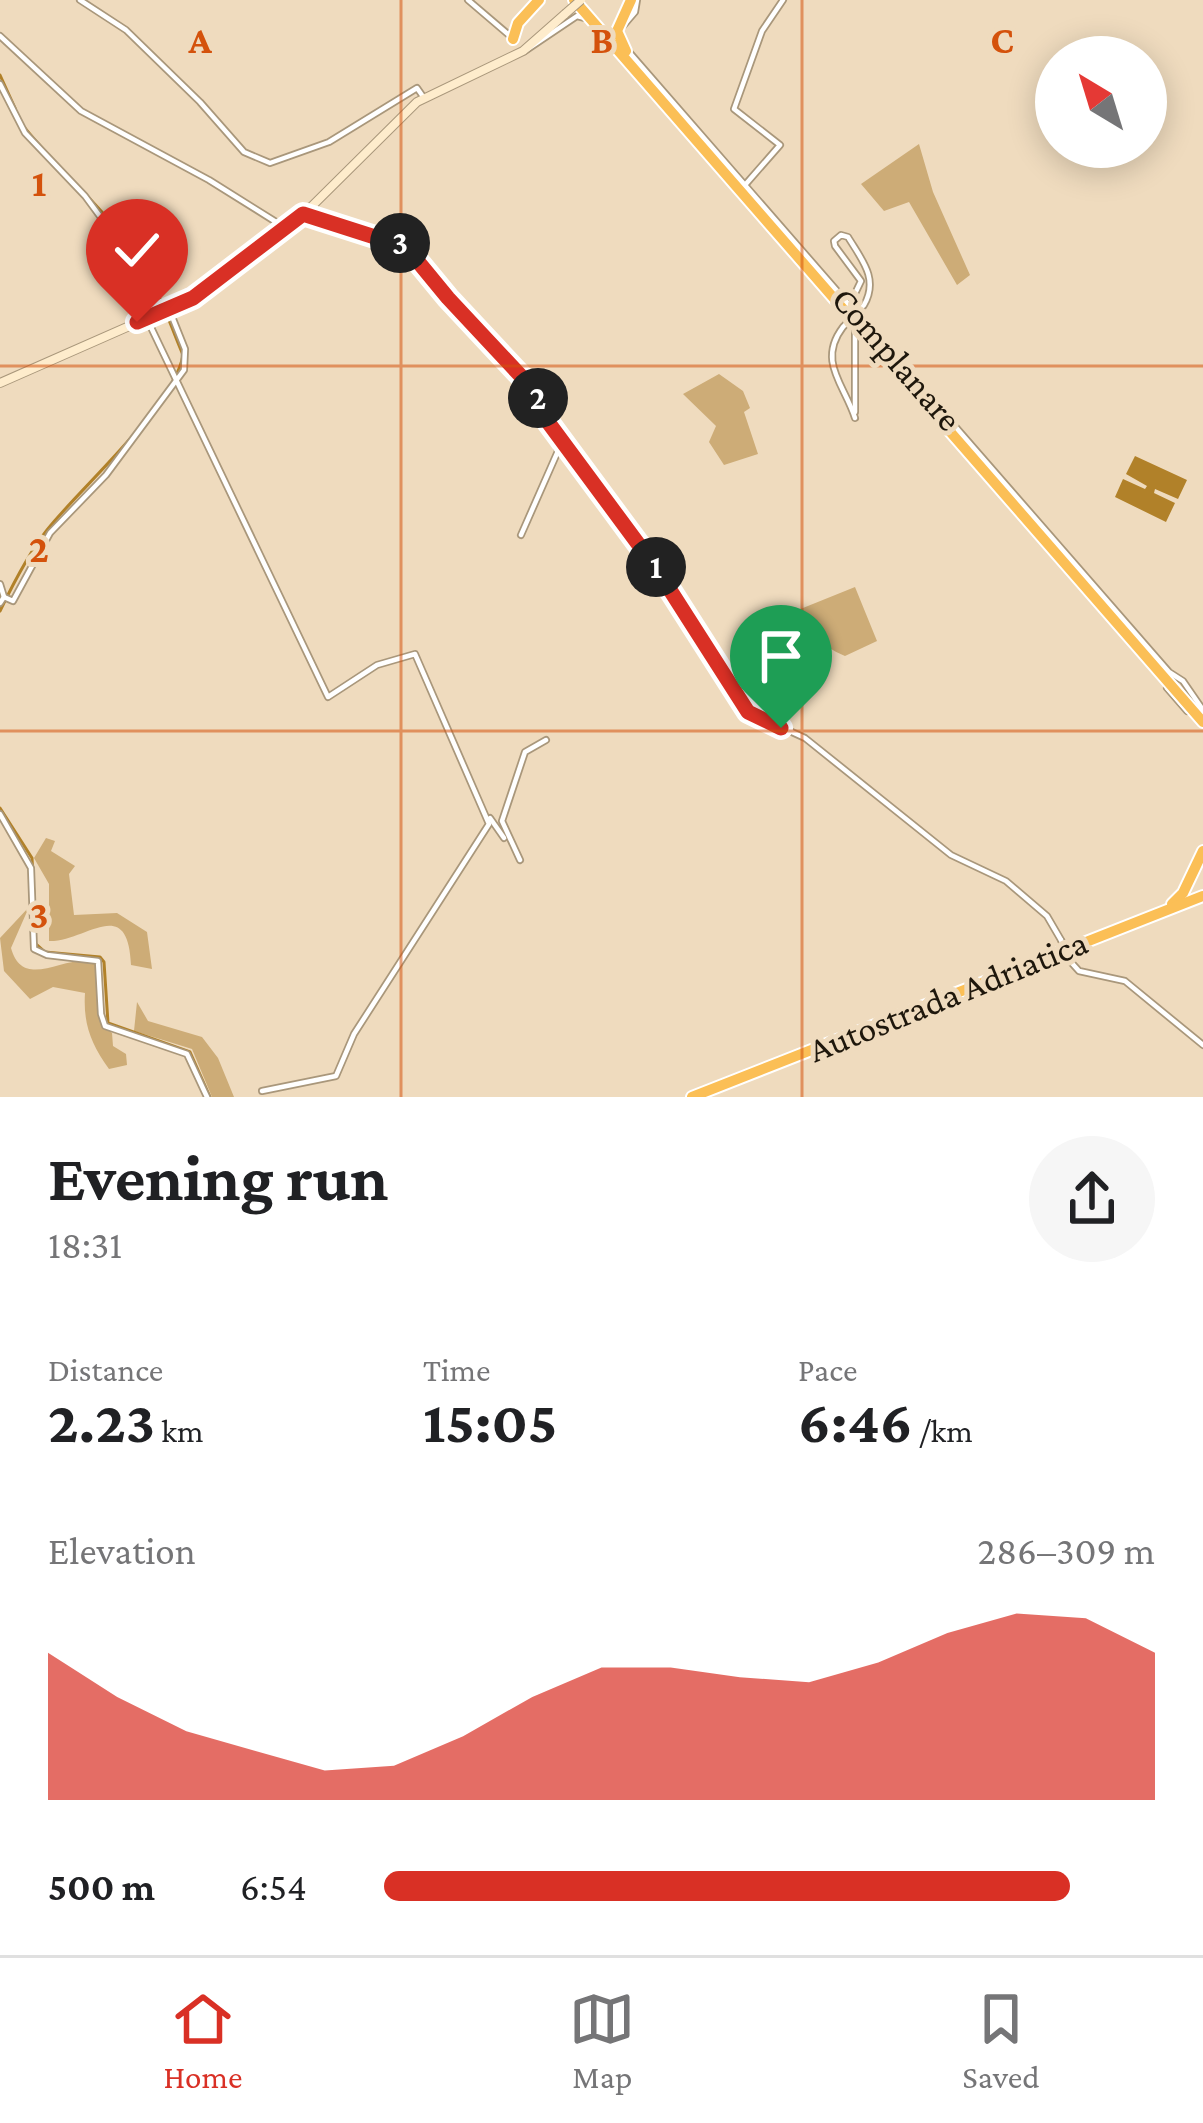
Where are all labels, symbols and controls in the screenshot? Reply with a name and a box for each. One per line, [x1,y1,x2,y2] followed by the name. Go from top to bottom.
[187,18,212,61] text: A
[591,18,613,61] text: B
[990,18,1014,61] text: C
[1035,36,1167,168] north arrow
[1035,36,1167,168] map controls
[32,161,46,204] text: 1
[86,199,188,322] pin
[370,213,430,273] pin: 3
[104,217,170,283] icon: check
[392,224,408,261] text: 3
[824,279,970,439] street label: Complanare
[508,368,568,428] pin: 2
[530,379,546,416] text: 2
[29,527,49,570] text: 2
[626,537,686,597] pin: 1
[650,548,662,585] text: 1
[730,605,832,728] pin
[748,623,814,689] icon: arrive
[29,893,49,936] text: 3
[803,922,1093,1070] street label: Autostrada Adriatica
[1029,1136,1155,1262] button: share
[48,1141,388,1214] text: Evening run
[48,1223,122,1266] text: 18:31
[48,1351,163,1388] text: Distance
[423,1351,491,1388] text: Time
[798,1351,857,1388] text: Pace
[48,1388,155,1455] text: 2.23
[423,1388,557,1455] text: 15:05
[798,1388,913,1455] text: 6:46
[155,1412,204,1449] text: km
[913,1412,973,1449] text: /km
[48,1529,196,1572] text: Elevation
[978,1529,1155,1572] text: 286–309 m
[48,1865,155,1908] text: 500 m
[240,1865,307,1908] text: 6:54
[163,1986,242,2095] tab: Home
[569,1986,635,2095] tab: Map
[962,1986,1040,2095] tab: Saved

